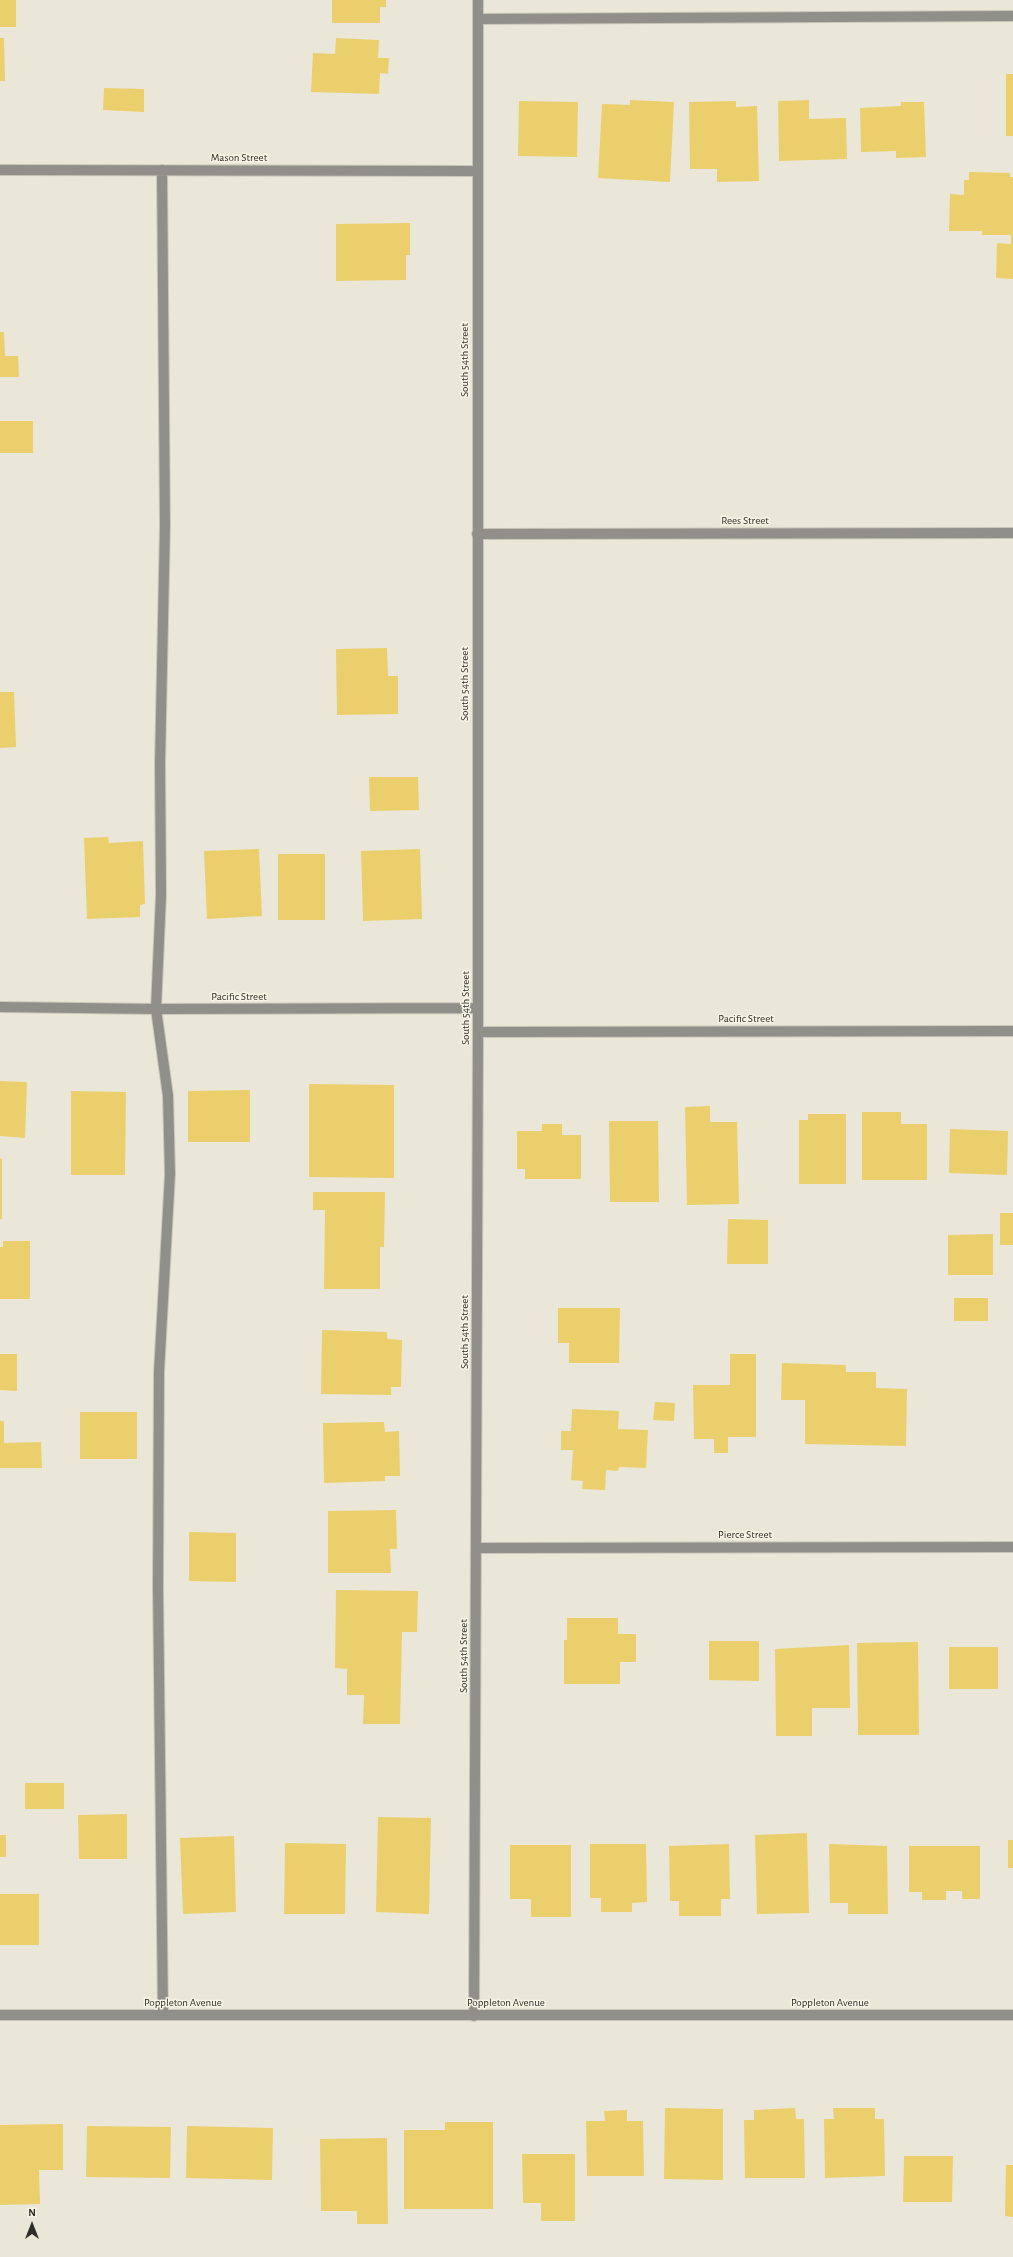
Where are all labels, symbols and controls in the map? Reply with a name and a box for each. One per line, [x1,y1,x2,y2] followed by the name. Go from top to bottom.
[211,151,267,165] street label: Mason Street
[458,323,472,397] street label: South 54th Street
[721,514,769,528] street label: Rees Street
[458,647,472,721] street label: South 54th Street
[459,971,473,1045] street label: South 54th Street
[211,990,267,1004] street label: Pacific Street
[718,1012,774,1026] street label: Pacific Street
[458,1295,472,1369] street label: South 54th Street
[718,1528,772,1542] street label: Pierce Street
[457,1619,471,1693] street label: South 54th Street
[144,1996,222,2010] street label: Poppleton Avenue
[467,1996,545,2010] street label: Poppleton Avenue
[791,1996,869,2010] street label: Poppleton Avenue
[12,2205,52,2245] north arrow
[28,2207,36,2218] text: N

